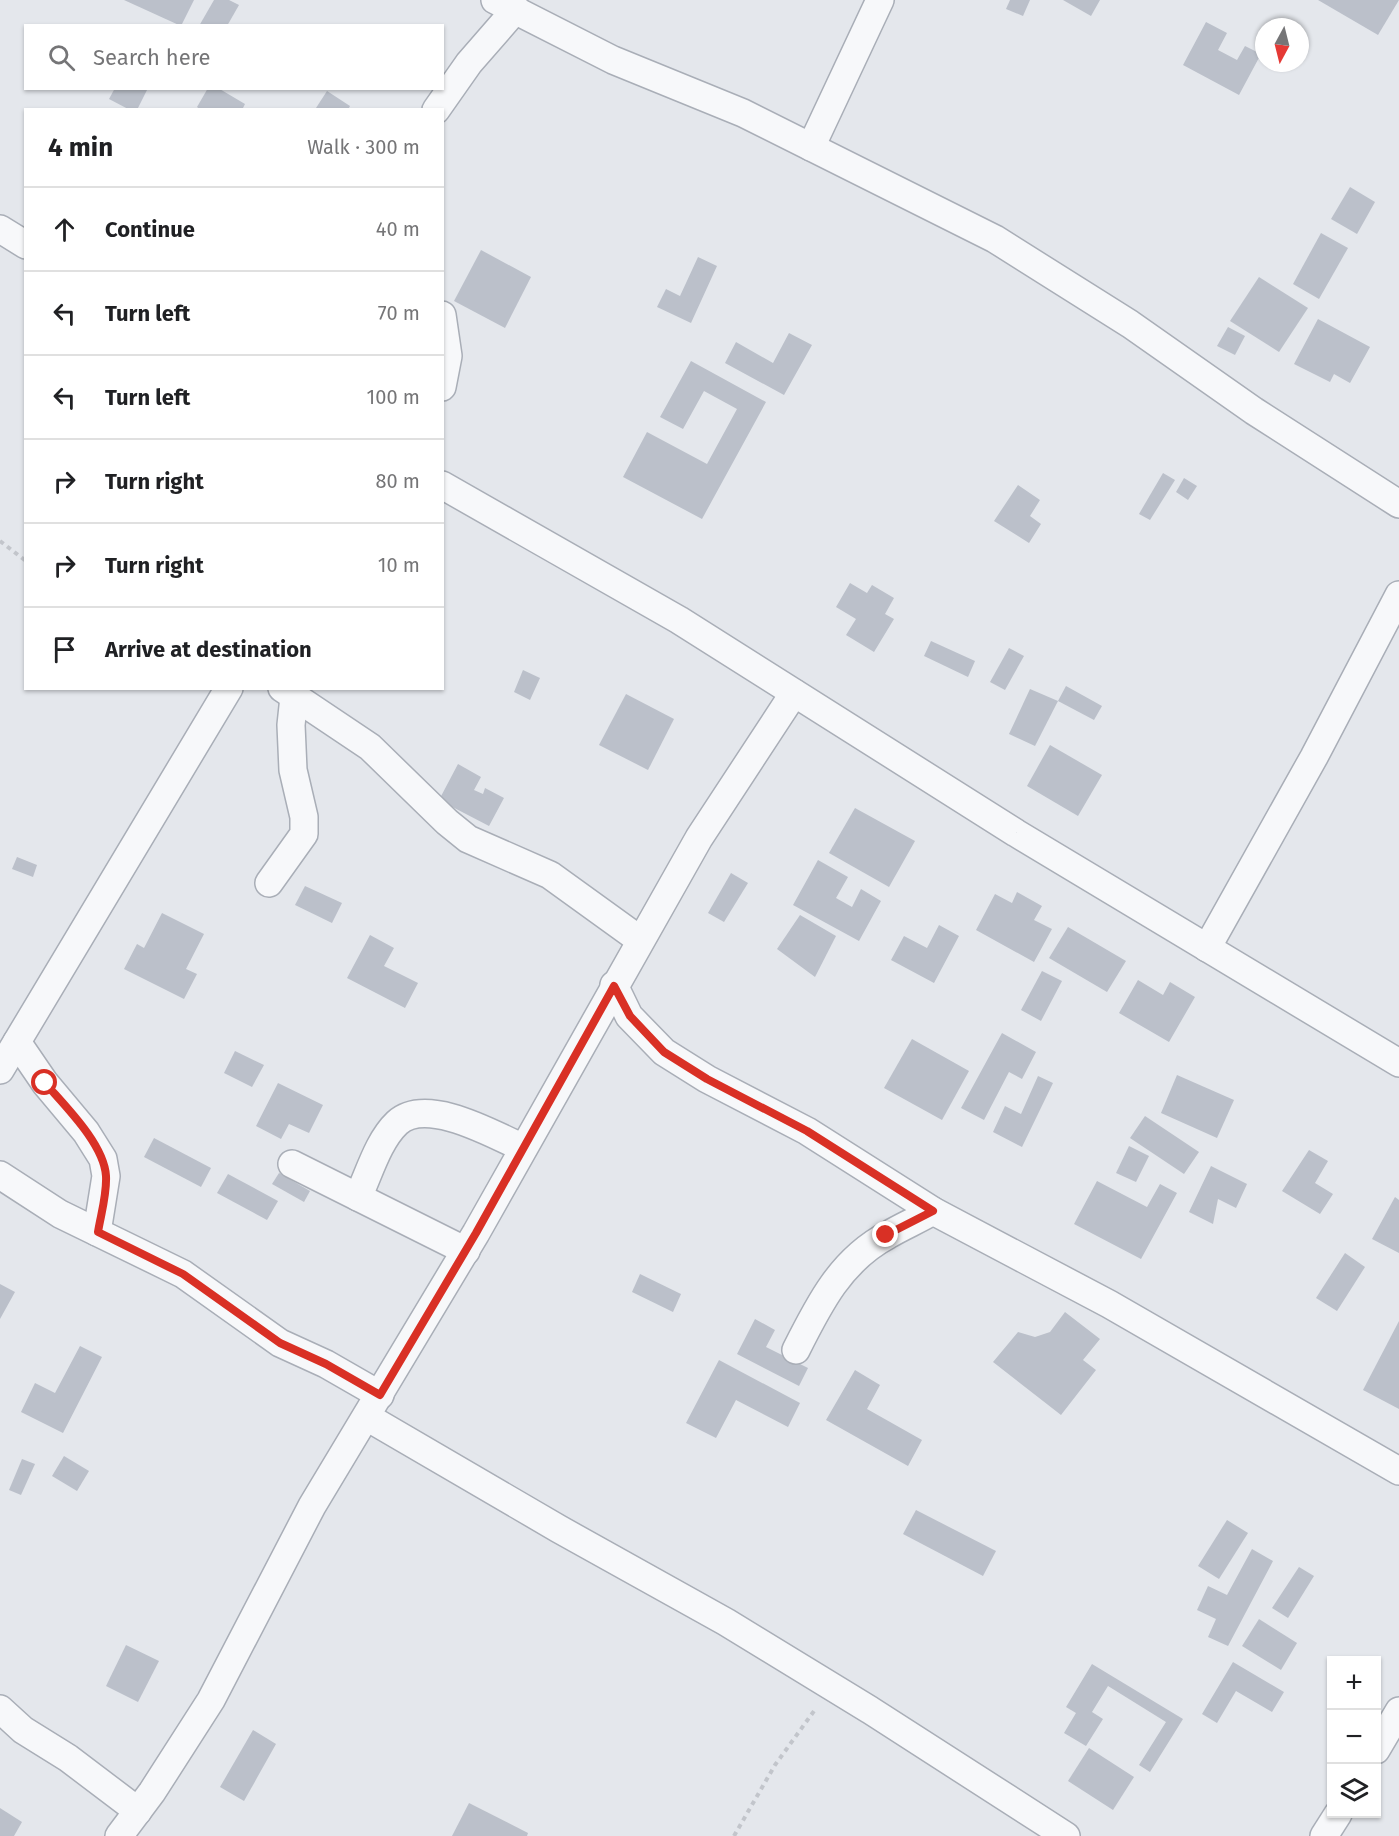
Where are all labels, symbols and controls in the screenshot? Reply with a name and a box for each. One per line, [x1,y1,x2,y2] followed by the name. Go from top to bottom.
[1255,18,1309,72] north arrow
[24,24,444,90] search box
[45,41,78,74] icon: search
[93,44,211,71] text: Search here
[48,132,113,163] text: 4 min
[307,135,420,159] text: Walk · 300 m
[48,213,81,246] icon: ahead
[105,216,195,243] text: Continue
[376,217,420,241] text: 40 m
[48,297,81,330] icon: left
[105,300,190,327] text: Turn left
[378,301,420,325] text: 70 m
[48,381,81,414] icon: left
[105,384,190,411] text: Turn left
[367,385,420,409] text: 100 m
[48,465,81,498] icon: right
[105,468,204,495] text: Turn right
[375,469,420,493] text: 80 m
[48,549,81,582] icon: right
[105,552,204,579] text: Turn right
[378,553,420,577] text: 10 m
[48,633,81,666] icon: arrive
[105,636,312,663] text: Arrive at destination
[31,1069,57,1095] route start
[872,1221,898,1247] route end
[1327,1656,1381,1818] map controls
[1327,1656,1381,1710] button: +
[1327,1710,1381,1764] button: −
[1327,1764,1381,1818] button: layers

